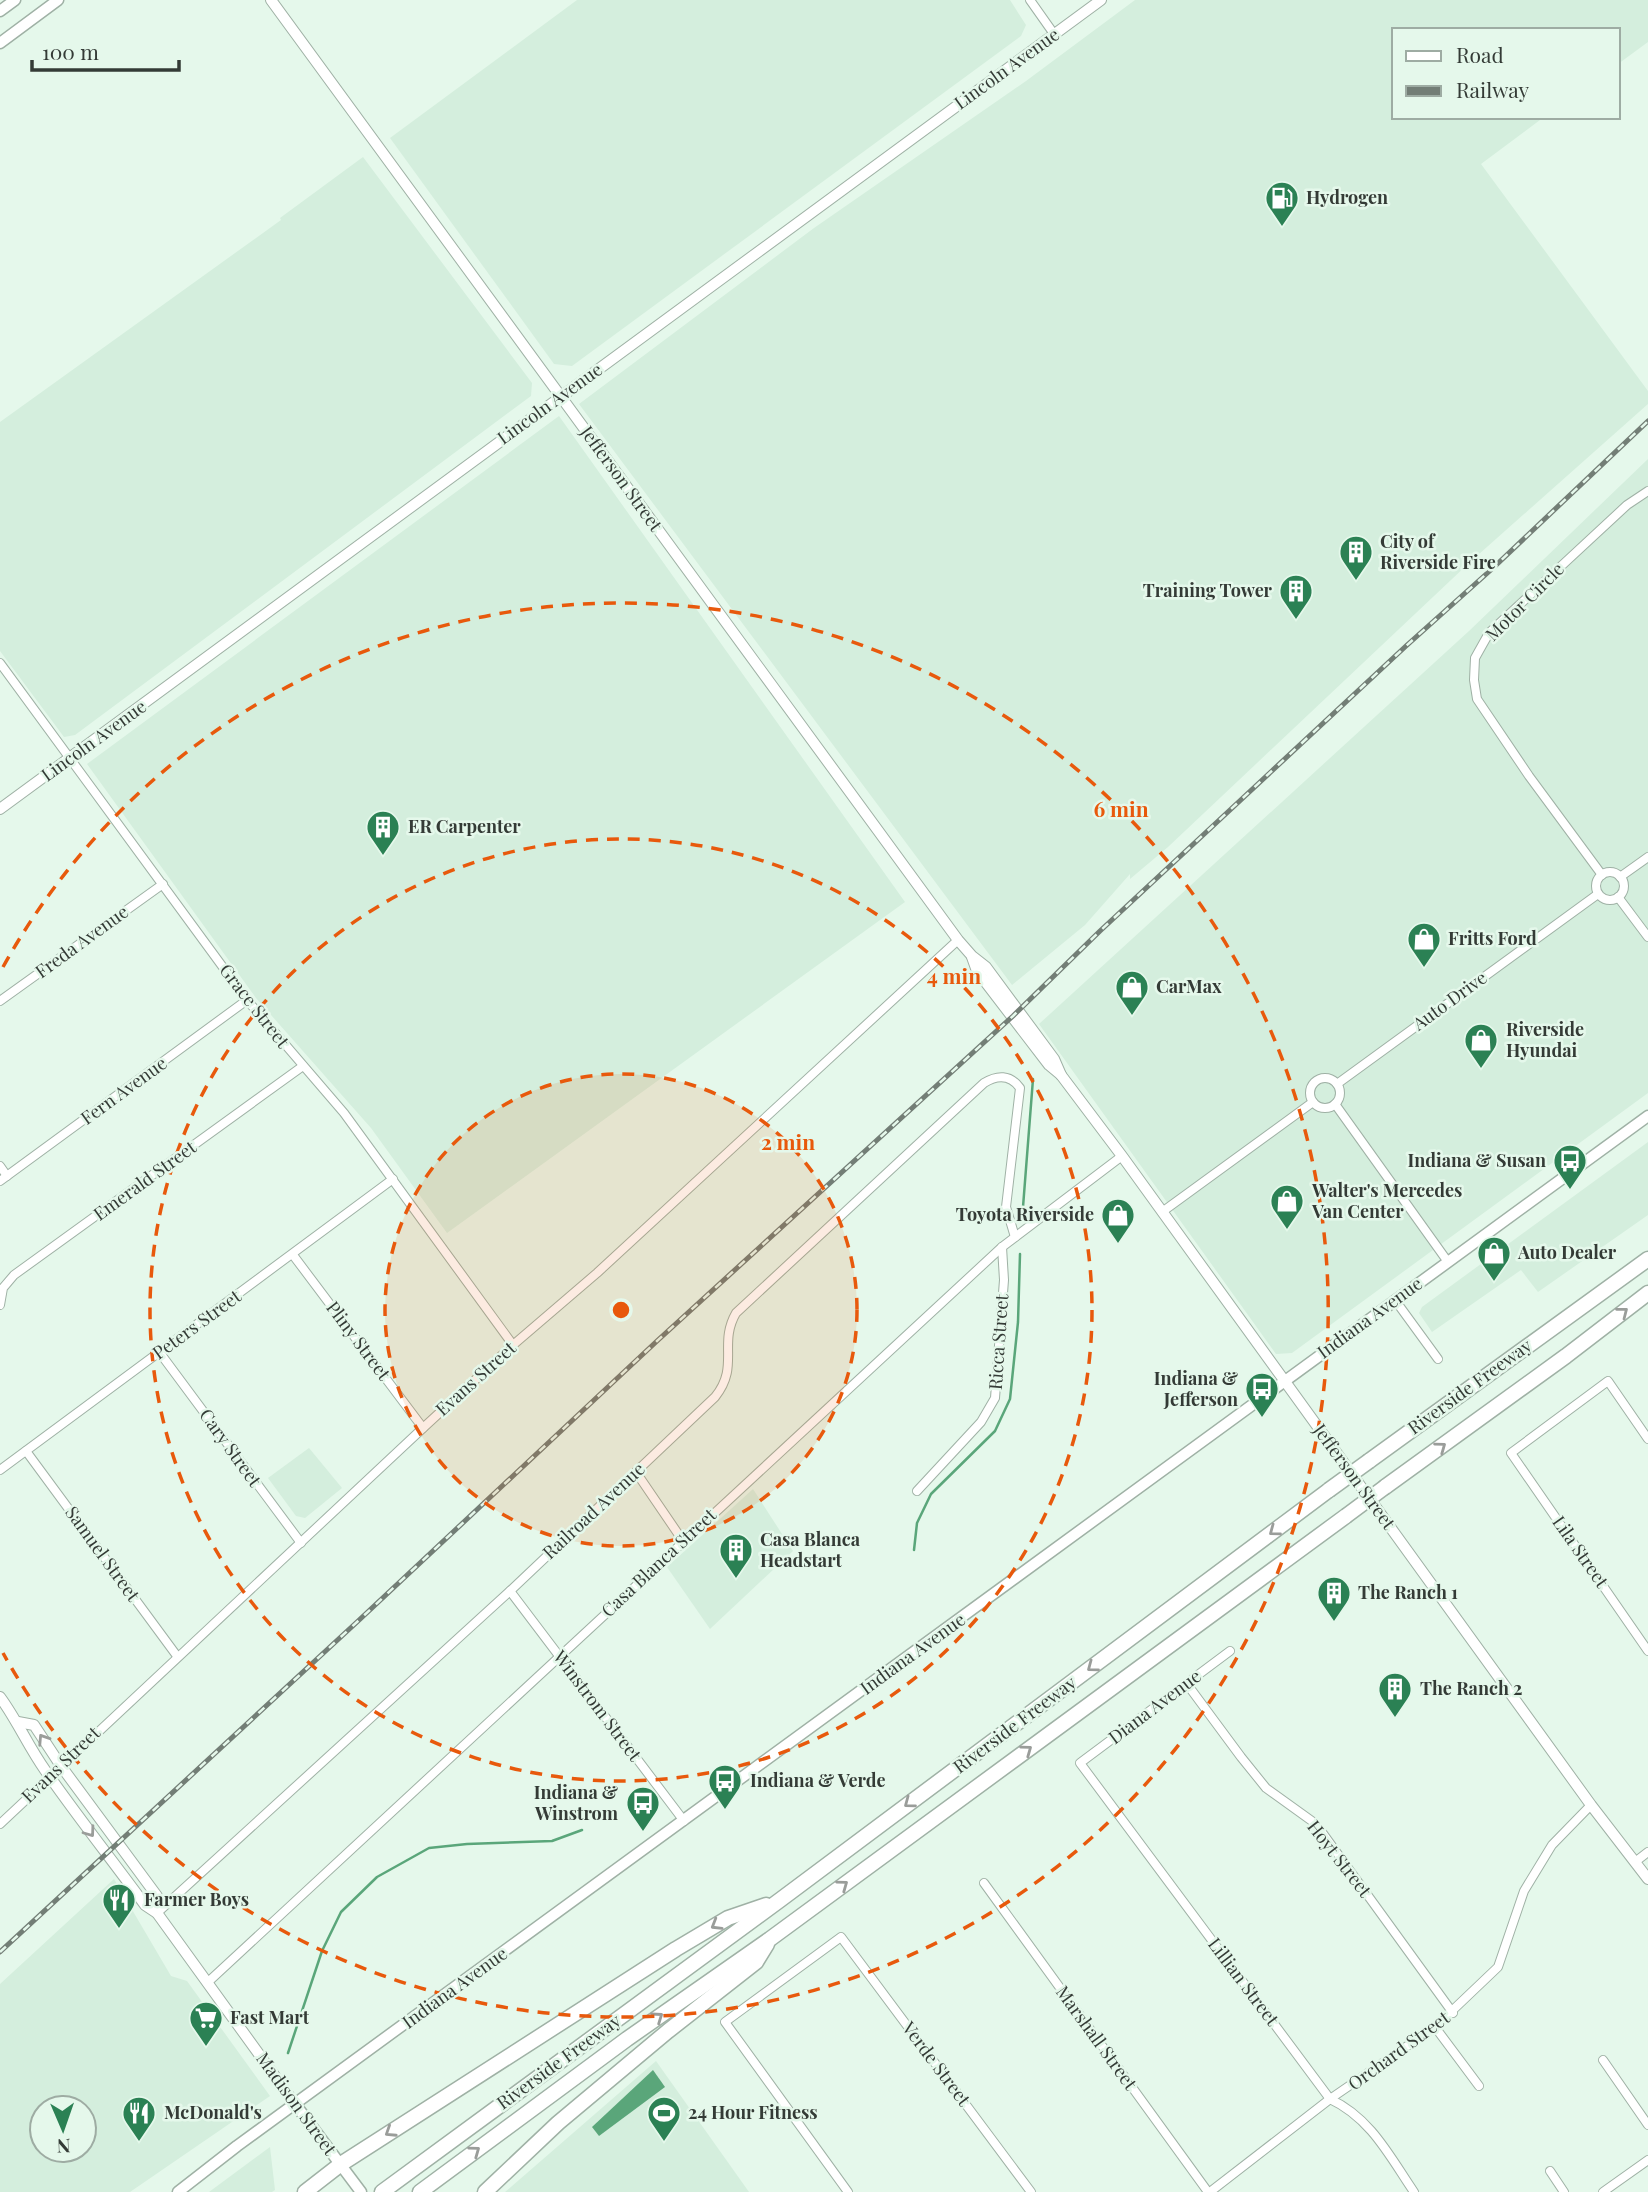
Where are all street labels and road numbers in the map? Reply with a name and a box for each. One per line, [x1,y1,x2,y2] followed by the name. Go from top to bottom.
[949,22,1064,114] street label: Lincoln Avenue
[492,357,607,449] street label: Lincoln Avenue
[575,420,669,536] street label: Jefferson Street
[1480,557,1569,646] street label: Motor Circle
[36,694,151,786] street label: Lincoln Avenue
[30,899,133,983] street label: Freda Avenue
[214,958,296,1053] street label: Grace Street
[1407,965,1491,1036] street label: Auto Drive
[76,1051,171,1130] street label: Fern Avenue
[88,1134,201,1226] street label: Emerald Street
[1312,1271,1427,1363] street label: Indiana Avenue
[147,1284,246,1364] street label: Peters Street
[983,1293,1013,1391] street label: Ricca Street
[321,1296,397,1385] street label: Pliny Street
[1403,1333,1536,1439] street label: Riverside Freeway
[430,1335,521,1421] street label: Evans Street
[194,1404,268,1492] street label: Cary Street
[1308,1418,1402,1534] street label: Jefferson Street
[537,1457,650,1564] street label: Railroad Avenue
[60,1501,146,1606] street label: Samuel Street
[596,1502,721,1622] street label: Casa Blanca Street
[1547,1511,1615,1593] street label: Lila Street
[855,1607,970,1699] street label: Indiana Avenue
[548,1644,648,1766] street label: Winstrom Street
[1103,1664,1206,1749] street label: Diana Avenue
[948,1670,1081,1778] street label: Riverside Freeway
[16,1720,105,1808] street label: Evans Street
[1302,1815,1378,1902] street label: Hoyt Street
[1203,1933,1285,2031] street label: Lillian Street
[397,1941,512,2033] street label: Indiana Avenue
[1051,1980,1143,2095] street label: Marshall Street
[1343,2005,1455,2095] street label: Orchard Street
[492,2008,625,2114] street label: Riverside Freeway
[897,2016,977,2111] street label: Verde Street
[251,2047,343,2160] street label: Madison Street

